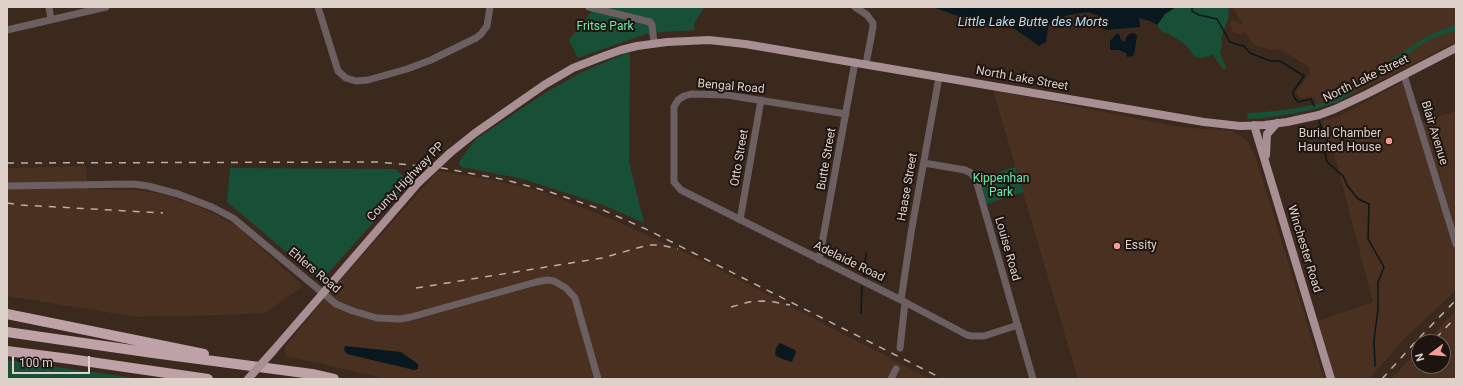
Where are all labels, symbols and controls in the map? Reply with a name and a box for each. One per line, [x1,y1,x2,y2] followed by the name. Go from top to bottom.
[958,15,1108,31] water label: Little Lake Butte des Morts
[576,20,634,34] park label: Fritse Park
[1321,52,1411,106] street label: North Lake Street
[975,64,1069,94] street label: North Lake Street
[697,77,765,97] street label: Bengal Road
[1417,99,1451,167] street label: Blair Avenue
[814,127,840,191] street label: Butte Street
[1298,127,1381,155] place label: Burial Chamber Haunted House
[728,128,752,188] street label: Otto Street
[1384,136,1394,146] marker: Burial Chamber Haunted House
[365,139,447,225] street label: County Highway PP
[895,152,921,222] street label: Haase Street
[973,172,1029,200] park label: Kippenhan Park
[1284,204,1324,294] street label: Winchester Road
[991,215,1023,283] street label: Louise Road
[811,239,887,285] street label: Adelaide Road
[1125,239,1157,253] place label: Essity
[1112,241,1122,251] marker: Essity
[285,245,343,297] street label: Ehlers Road
[1411,334,1451,374] north arrow
[14,348,92,374] scale bar
[1413,352,1427,363] text: N
[19,356,53,370] text: 100 m

